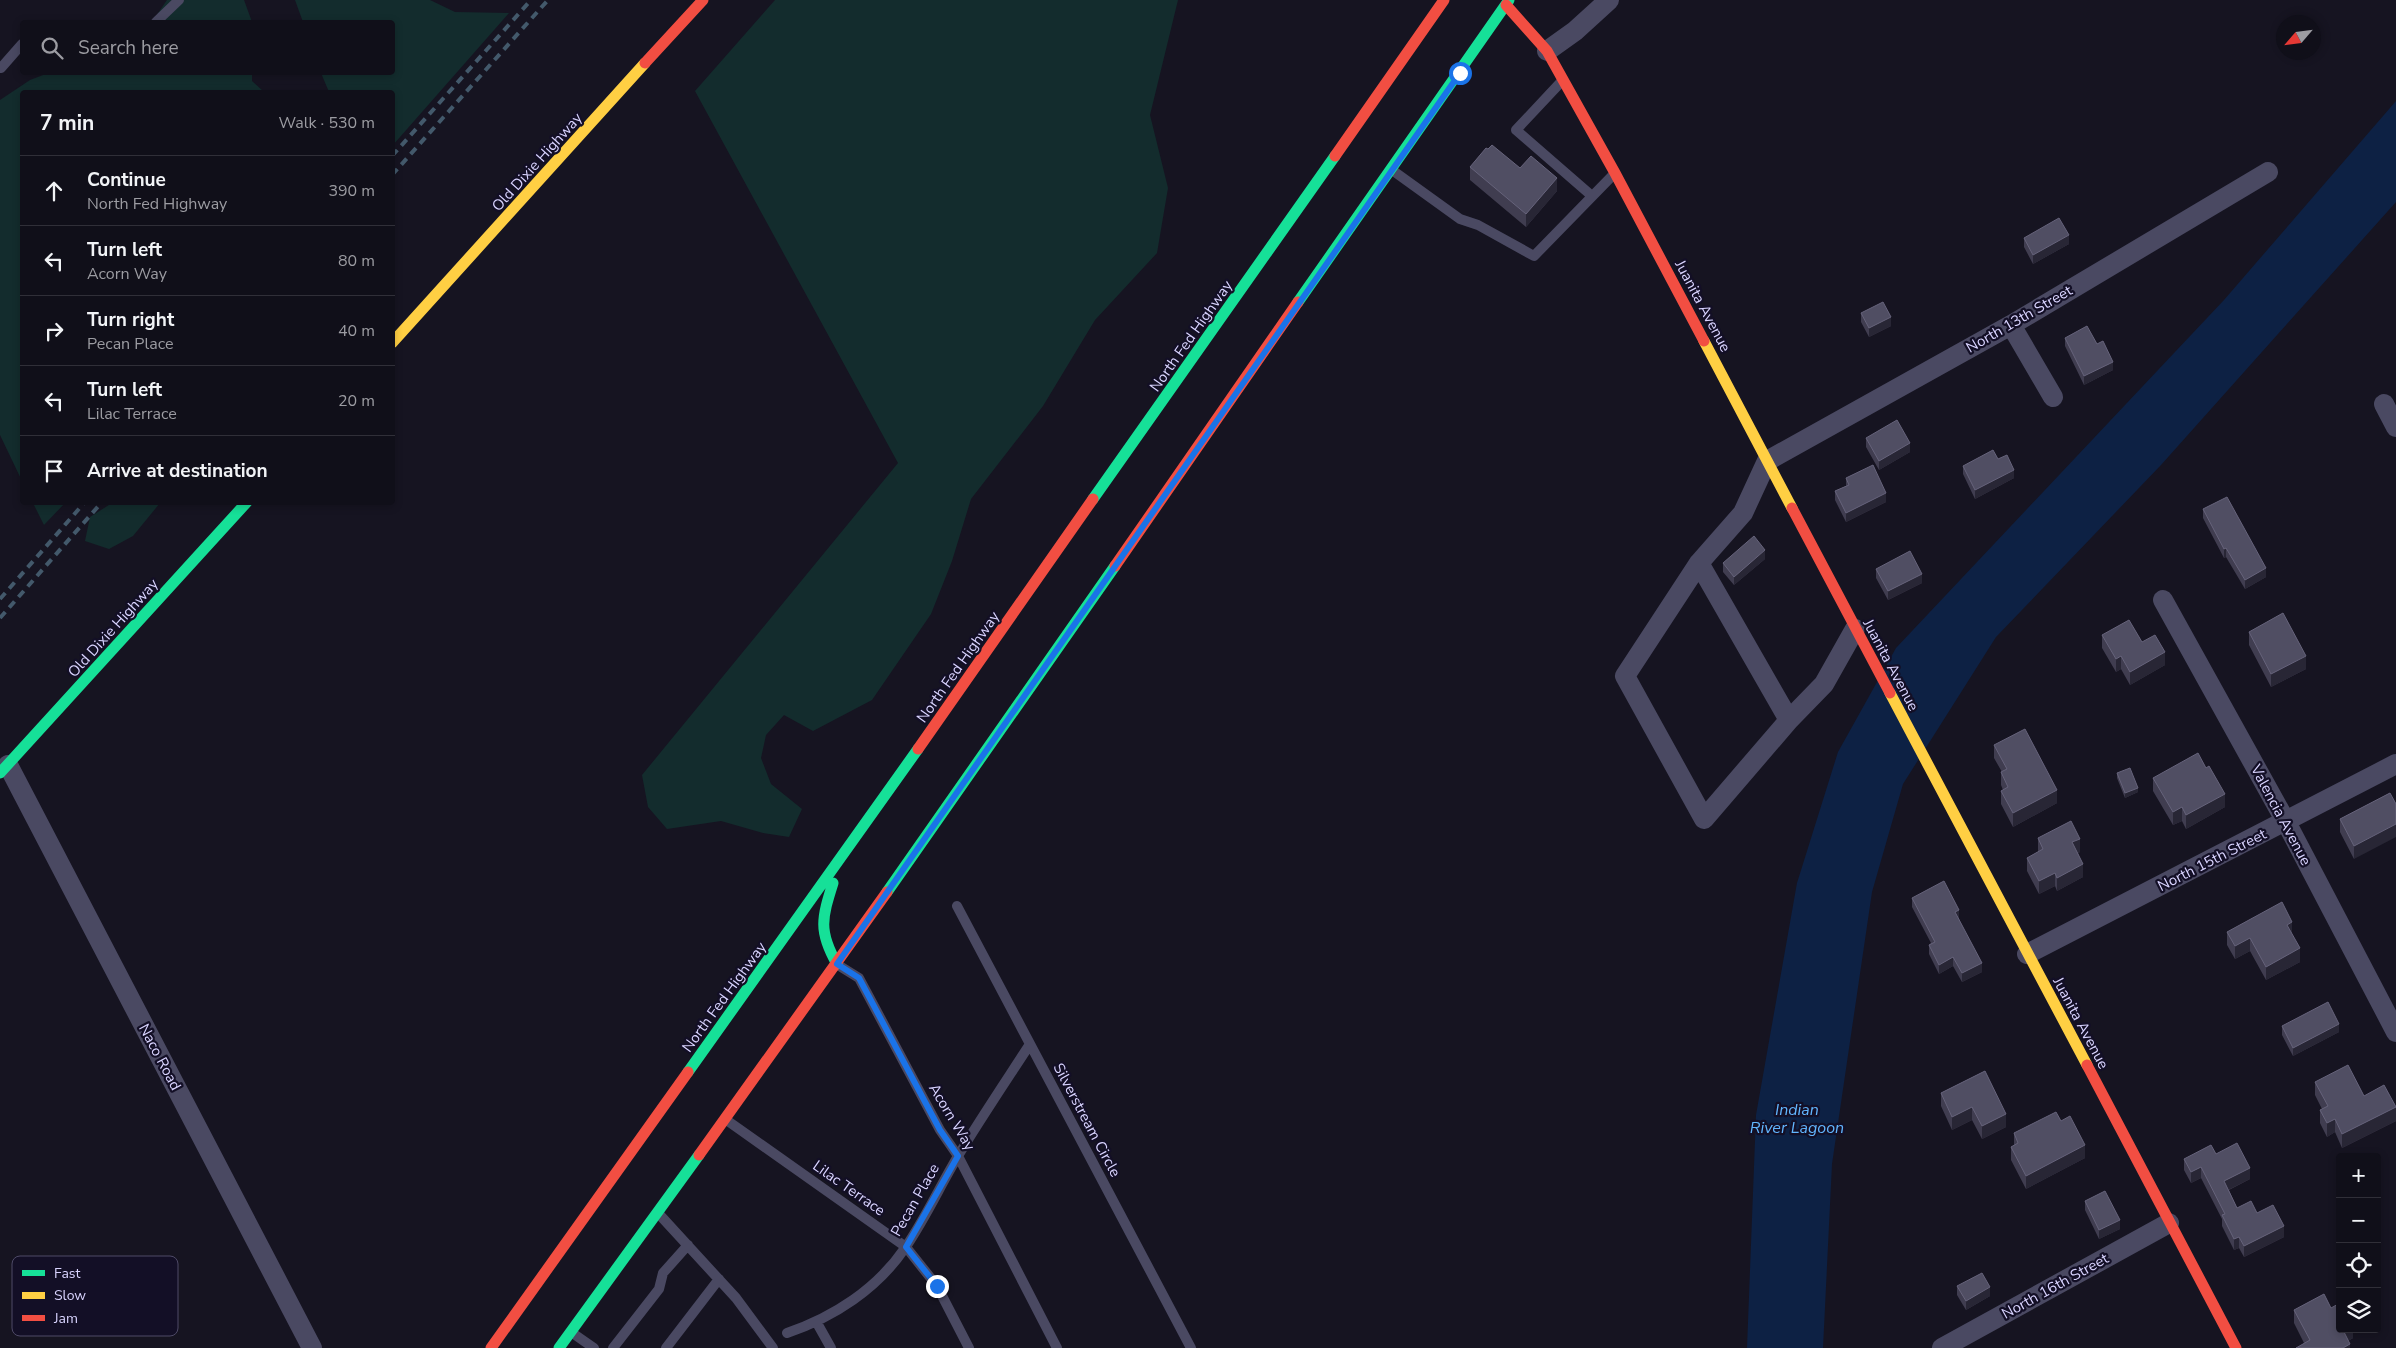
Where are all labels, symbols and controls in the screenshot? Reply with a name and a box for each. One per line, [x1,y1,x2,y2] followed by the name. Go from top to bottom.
[2276,15,2321,60] north arrow
[20,20,395,75] search box
[38,34,66,62] icon: search
[78,35,179,61] text: Search here
[1449,62,1472,85] route start
[487,108,587,216] street label: Old Dixie Highway
[40,109,94,137] text: 7 min
[279,112,375,134] text: Walk · 530 m
[87,167,166,193] text: Continue
[40,177,68,205] icon: ahead
[328,180,375,202] text: 390 m
[87,193,227,215] text: North Fed Highway
[87,237,162,263] text: Turn left
[40,247,68,275] icon: left
[338,250,375,272] text: 80 m
[1670,256,1736,355] street label: Juanita Avenue
[87,263,167,285] text: Acorn Way
[1145,276,1237,396] street label: North Fed Highway
[1962,280,2076,358] street label: North 13th Street
[87,307,174,333] text: Turn right
[40,317,68,345] icon: right
[338,320,375,342] text: 40 m
[87,333,173,355] text: Pecan Place
[87,377,162,403] text: Turn left
[40,387,68,415] icon: left
[338,390,375,412] text: 20 m
[87,403,177,425] text: Lilac Terrace
[40,457,68,485] icon: arrive
[87,458,268,484] text: Arrive at destination
[63,574,163,682] street label: Old Dixie Highway
[912,607,1004,727] street label: North Fed Highway
[1858,615,1924,714] street label: Juanita Avenue
[2246,760,2316,869] street label: Valencia Avenue
[2154,824,2270,896] street label: North 15th Street
[677,938,771,1056] street label: North Fed Highway
[2048,973,2114,1072] street label: Juanita Avenue
[134,1020,186,1094] street label: Naco Road
[1049,1060,1125,1180] street label: Silverstream Circle
[924,1080,980,1155] street label: Acorn Way
[1750,1099,1844,1139] water label: Indian River Lagoon
[2336,1153,2381,1333] map controls
[2336,1153,2381,1198] button: +
[809,1156,889,1220] street label: Lilac Terrace
[886,1160,944,1240] street label: Pecan Place
[2336,1198,2381,1243] button: −
[2336,1243,2381,1288] button: locate
[1998,1248,2113,1324] street label: North 16th Street
[12,1256,178,1336] legend
[54,1264,80,1283] text: Fast
[926,1275,949,1298] route end
[54,1286,86,1305] text: Slow
[2336,1288,2381,1333] button: layers
[53,1309,78,1328] text: Jam

